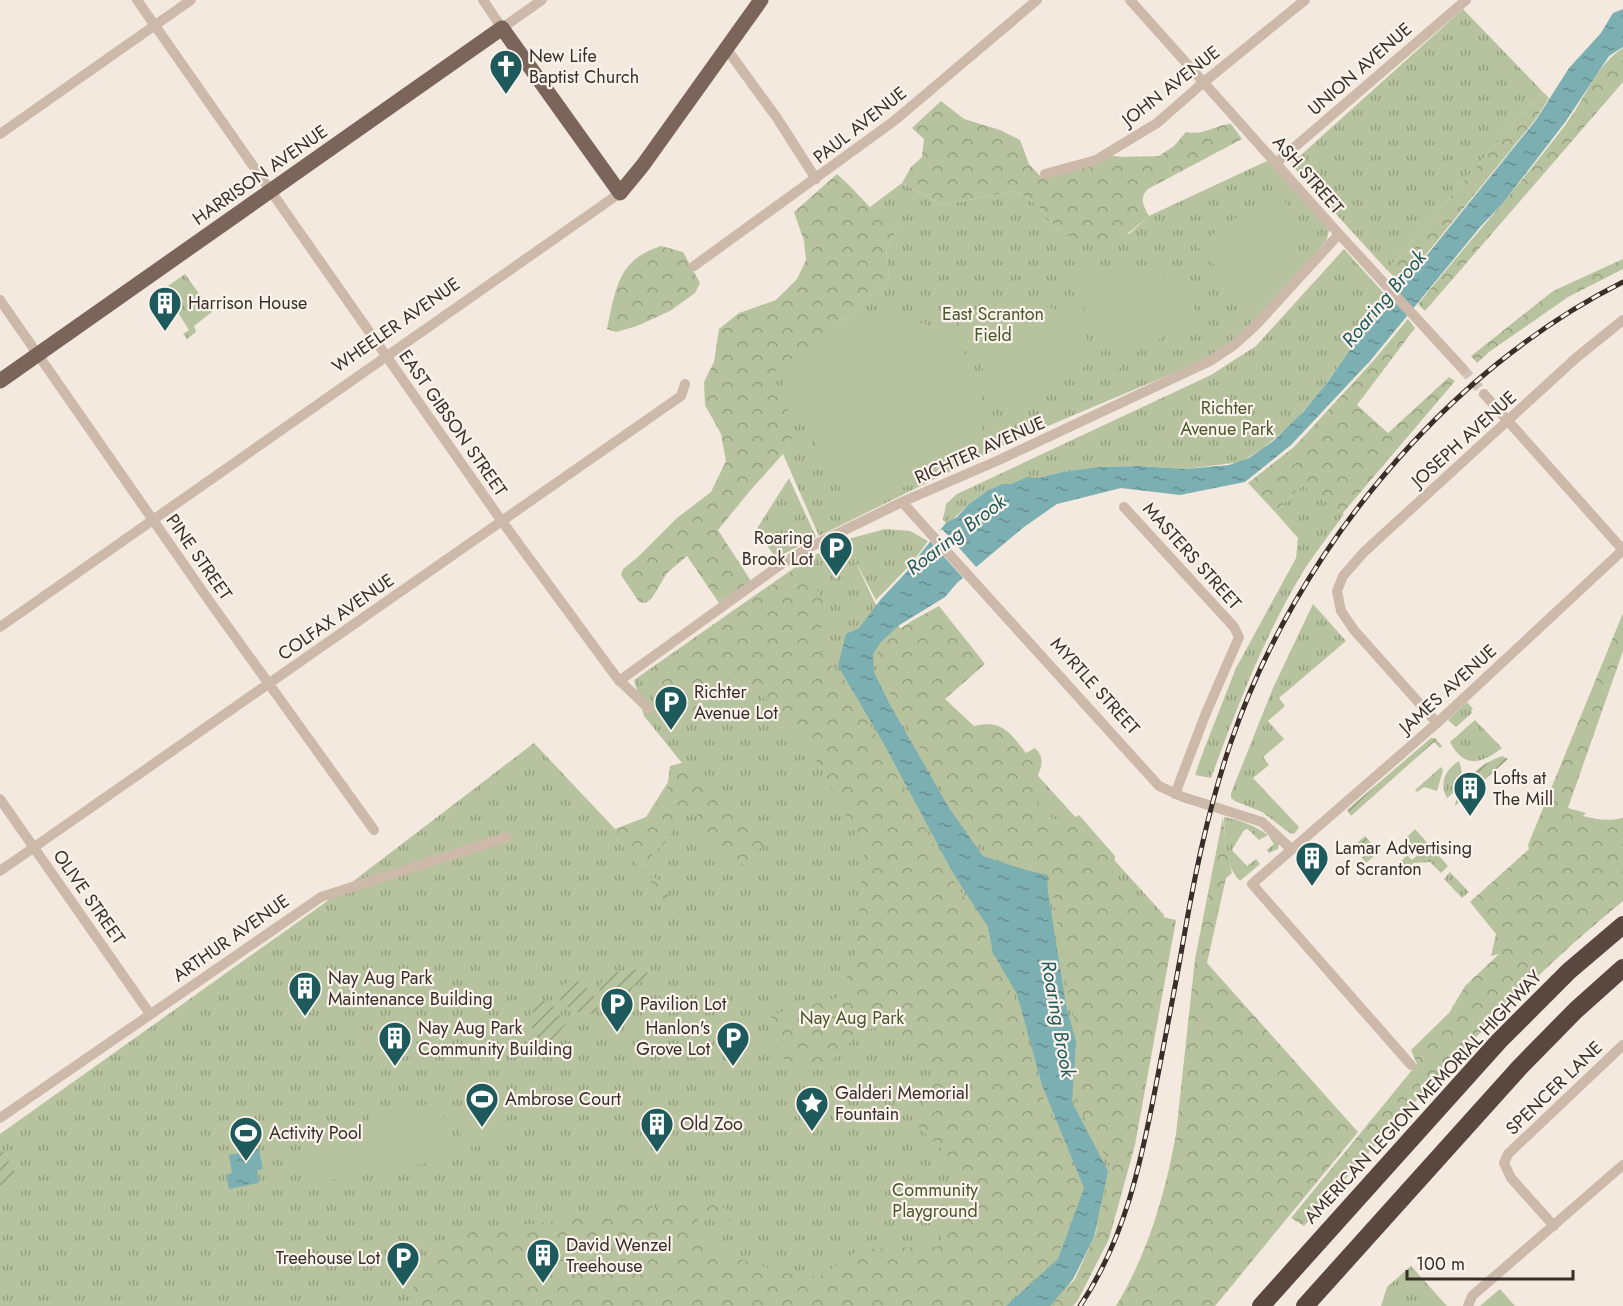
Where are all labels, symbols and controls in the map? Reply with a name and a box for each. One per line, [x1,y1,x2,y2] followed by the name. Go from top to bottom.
[1302,16,1418,122] street label: UNION AVENUE
[1115,40,1225,134] street label: JOHN AVENUE
[529,43,639,90] place label: New Life Baptist Church
[488,48,524,95] church icon: New Life Baptist Church
[808,80,912,170] street label: PAUL AVENUE
[187,119,333,231] street label: HARRISON AVENUE
[1267,130,1350,220] street label: ASH STREET
[1335,243,1434,354] water label: Roaring Brook
[327,271,465,379] street label: WHEELER AVENUE
[147,285,183,332] building icon: Harrison House
[188,290,307,316] place label: Harrison House
[942,301,1044,348] park label: East Scranton Field
[393,344,514,502] street label: EAST GIBSON STREET
[1404,385,1522,495] street label: JOSEPH AVENUE
[1180,395,1274,442] park label: Richter Avenue Park
[911,410,1049,490] street label: RICHTER AVENUE
[900,487,1013,582] water label: Roaring Brook
[1137,497,1248,616] street label: MASTERS STREET
[160,509,239,606] street label: PINE STREET
[742,525,814,572] place label: Roaring Brook Lot
[818,530,854,577] parking icon: Roaring Brook Lot
[273,567,399,667] street label: COLFAX AVENUE
[1044,632,1146,741] street label: MYRTLE STREET
[1392,638,1502,741] street label: JAMES AVENUE
[694,679,778,726] place label: Richter Avenue Lot
[653,684,689,731] parking icon: Richter Avenue Lot
[1493,765,1553,812] place label: Lofts at The Mill
[1452,770,1488,817] building icon: Lofts at The Mill
[1335,835,1472,882] place label: Lamar Advertising of Scranton
[1294,840,1330,887] building icon: Lamar Advertising of Scranton
[47,844,132,950] street label: OLIVE STREET
[167,888,295,988] street label: ARTHUR AVENUE
[1033,958,1083,1081] water label: Roaring Brook
[1298,964,1548,1229] street label: AMERICAN LEGION MEMORIAL HIGHWAY
[328,965,493,1012] place label: Nay Aug Park Maintenance Building
[287,970,323,1017] building icon: Nay Aug Park Maintenance Building
[599,986,635,1033] parking icon: Pavilion Lot
[640,991,727,1017] place label: Pavilion Lot
[800,1005,904,1031] park label: Nay Aug Park
[418,1015,572,1062] place label: Nay Aug Park Community Building
[636,1015,711,1062] place label: Hanlon's Grove Lot
[377,1020,413,1067] building icon: Nay Aug Park Community Building
[715,1020,751,1067] parking icon: Hanlon's Grove Lot
[1500,1035,1608,1141] street label: SPENCER LANE
[835,1080,969,1127] place label: Galderi Memorial Fountain
[464,1081,500,1128] sports icon: Ambrose Court
[794,1085,830,1132] place icon: Galderi Memorial Fountain
[505,1086,622,1112] place label: Ambrose Court
[639,1106,675,1153] building icon: Old Zoo
[680,1111,743,1137] place label: Old Zoo
[228,1115,264,1162] sports icon: Activity Pool
[269,1120,362,1146] place label: Activity Pool
[892,1177,978,1224] park label: Community Playground
[566,1232,672,1279] place label: David Wenzel Treehouse
[525,1237,561,1284] building icon: David Wenzel Treehouse
[385,1240,421,1287] parking icon: Treehouse Lot
[1407,1243,1574,1281] scale bar
[276,1245,381,1271] place label: Treehouse Lot
[1416,1251,1465,1277] text: 100 m

